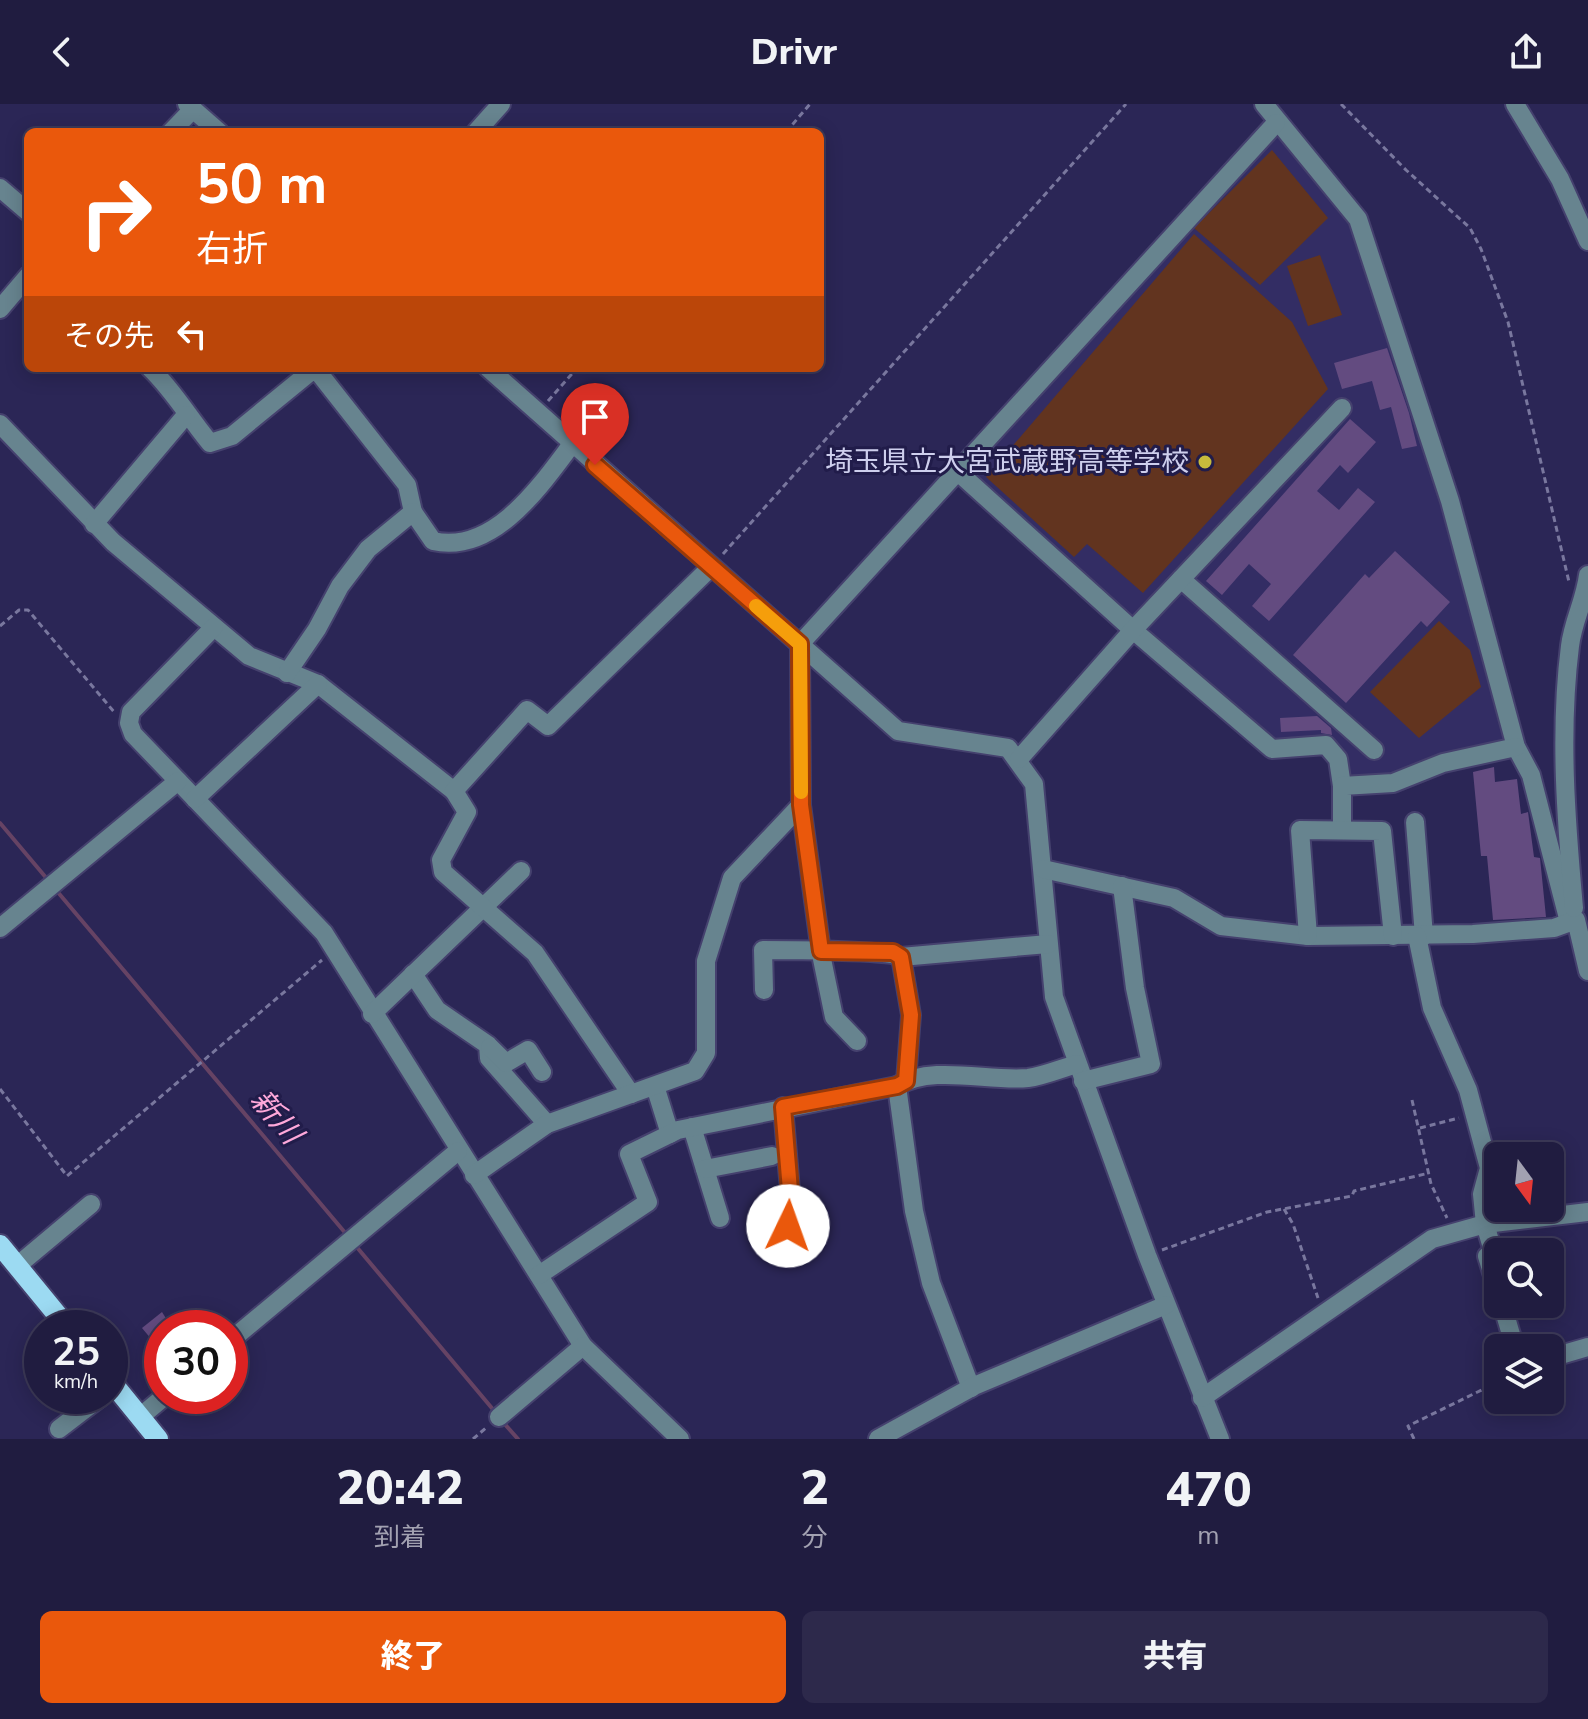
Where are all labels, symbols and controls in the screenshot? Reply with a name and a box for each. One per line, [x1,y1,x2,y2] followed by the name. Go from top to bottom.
[751,28,837,77] text: Drivr
[40,30,84,74] icon: back
[1504,30,1548,74] icon: share
[196,146,327,223] text: 50 m
[64,160,168,264] icon: right
[196,225,268,274] text: 右折
[170,312,214,356] icon: left
[64,316,154,357] text: その先
[561,383,629,465] pin
[573,395,617,439] icon: arrive
[825,443,1189,481] place label: 埼玉県立大宮武蔵野高等学校
[1196,453,1214,471] marker: 埼玉県立大宮武蔵野高等学校
[241,1081,313,1155] water label: 新川
[1484,1142,1564,1222] north arrow
[1484,1142,1564,1414] map controls
[746,1184,830,1268] position arrow
[1484,1238,1564,1318] button: search
[144,1310,248,1414] speed limit sign: 30
[52,1325,100,1379] text: 25
[1484,1334,1564,1414] button: layers
[54,1368,98,1395] text: km/h
[336,1455,464,1521] text: 20:42
[800,1455,829,1521] text: 2
[1165,1457,1252,1523] text: 470
[1197,1518,1220,1553] text: m
[374,1520,426,1555] text: 到着
[802,1520,828,1555] text: 分
[40,1611,786,1703] button: 終了
[802,1611,1548,1703] button: 共有

